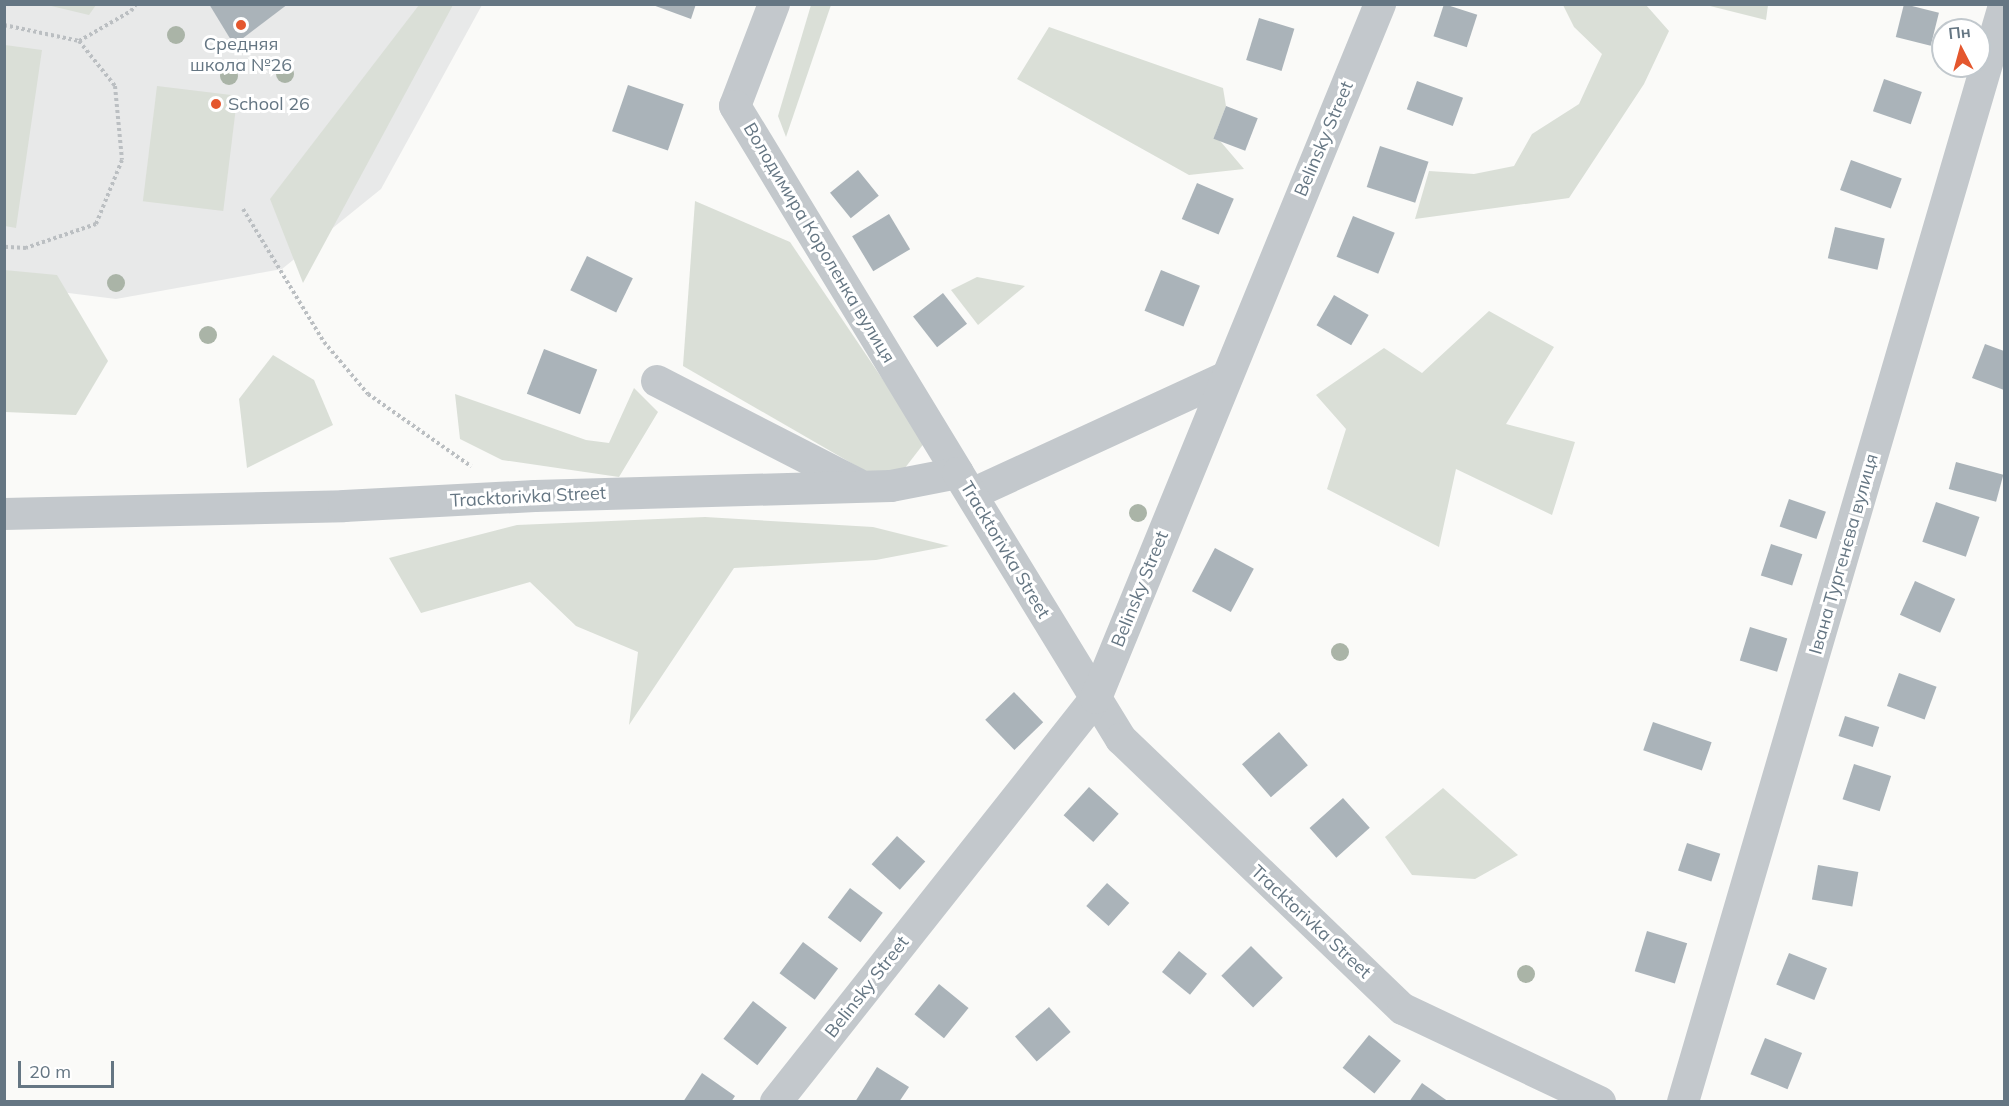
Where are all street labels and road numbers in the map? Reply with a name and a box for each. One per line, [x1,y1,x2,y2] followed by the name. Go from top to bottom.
[1290,78,1358,200] street label: Belinsky Street
[739,119,899,367] street label: Володимира Короленка вулиця
[1805,451,1883,657] street label: Івана Тургенєва вулиця
[956,478,1054,622] street label: Tracktorivka Street
[450,482,606,512] street label: Tracktorivka Street
[1107,528,1173,650] street label: Belinsky Street
[1247,861,1375,983] street label: Tracktorivka Street
[821,932,913,1042] street label: Belinsky Street

